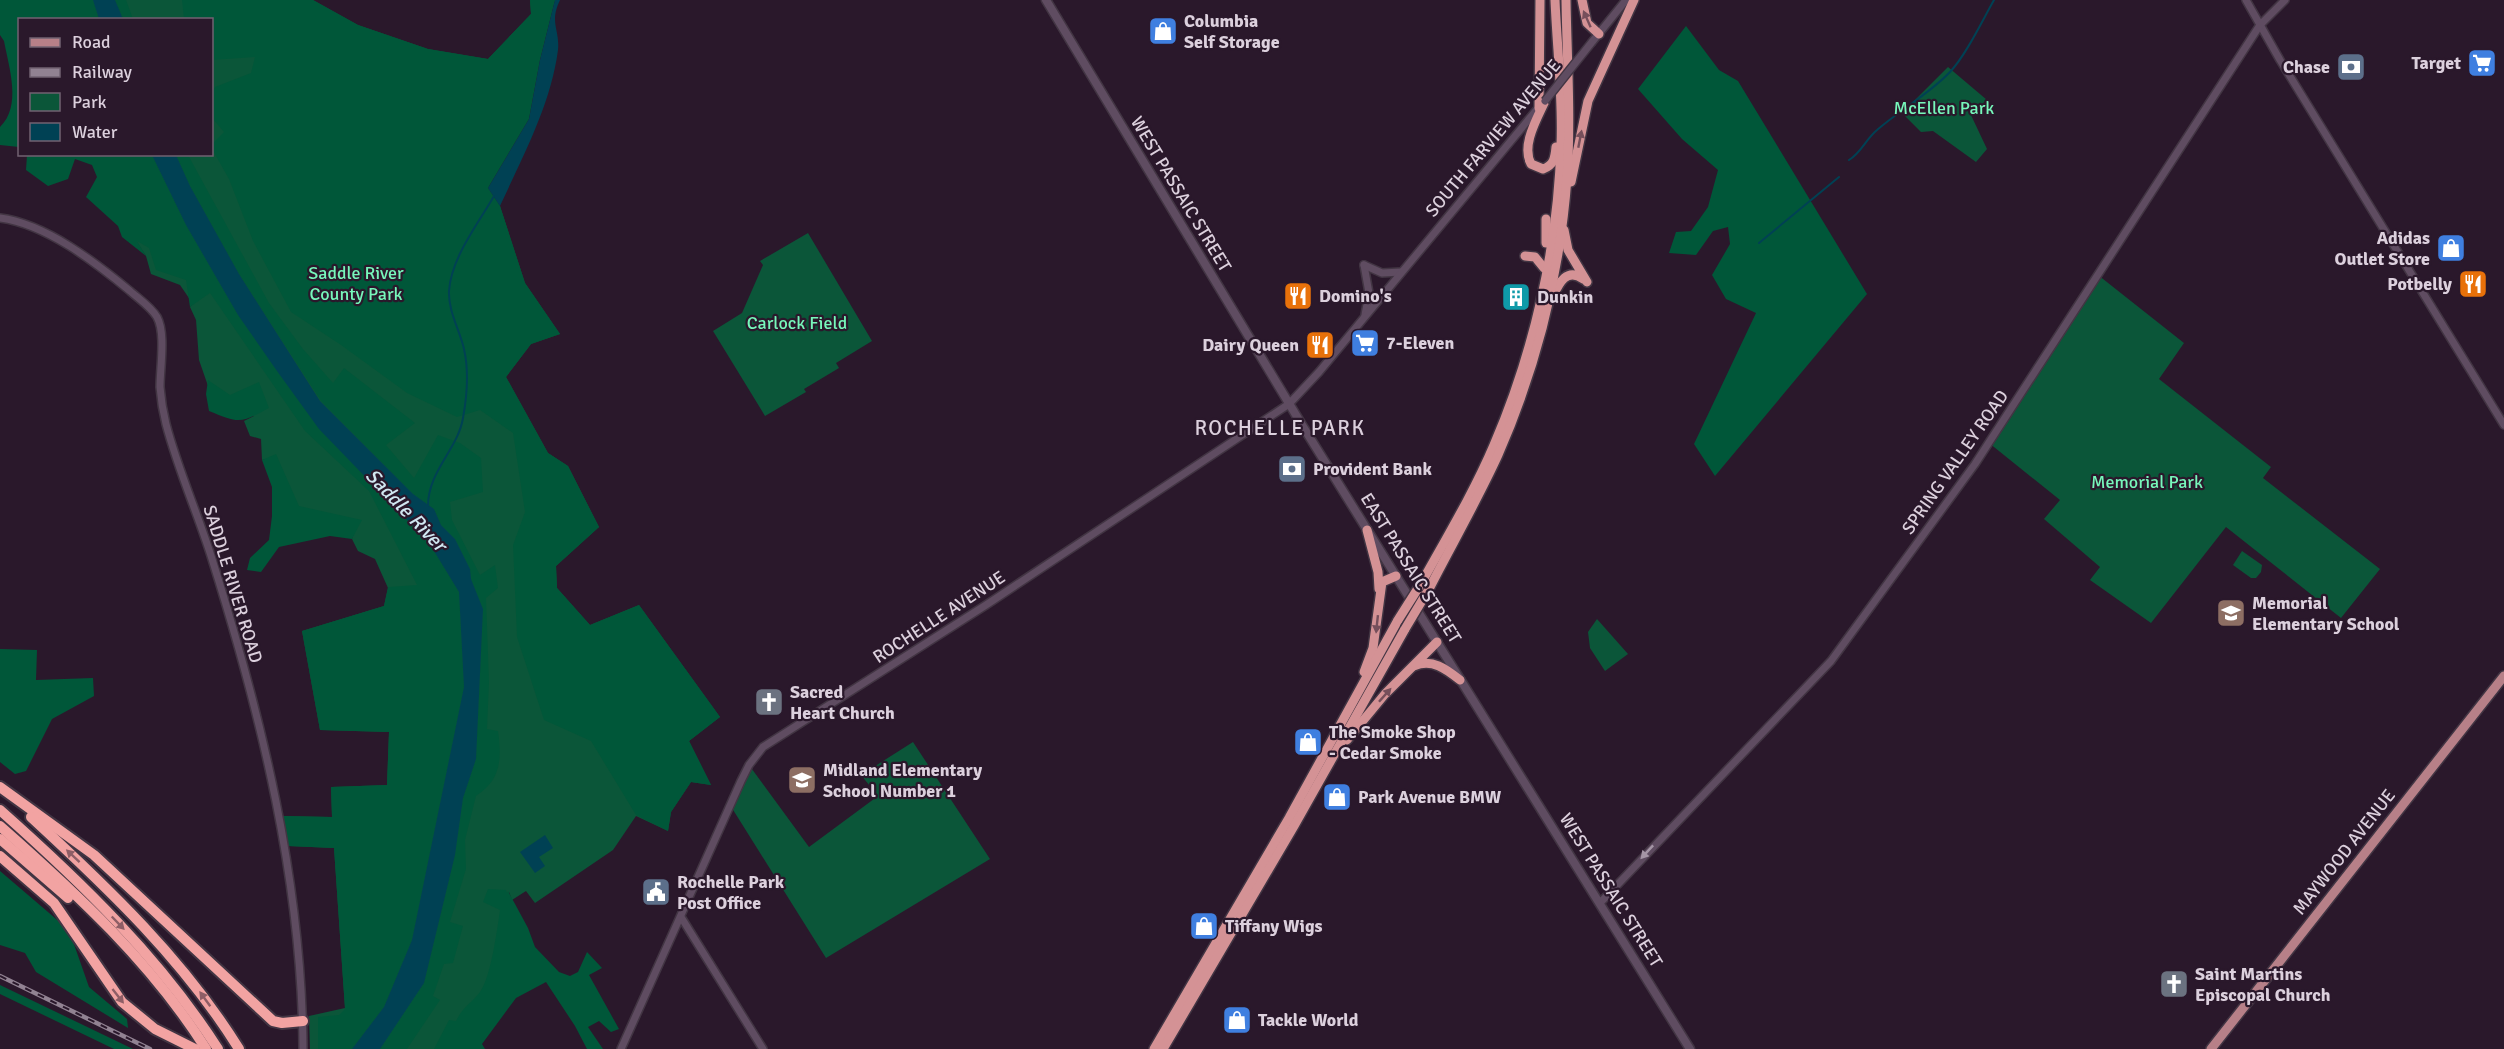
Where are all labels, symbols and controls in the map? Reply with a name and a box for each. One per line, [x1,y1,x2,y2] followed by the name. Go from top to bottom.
[1184,10,1280,53] place label: Columbia Self Storage
[1583,10,1592,27] one-way arrow
[1147,15,1179,47] shop icon: Columbia Self Storage
[18,18,213,156] legend
[72,31,111,53] text: Road
[2466,47,2498,79] supermarket icon: Target
[2335,51,2367,83] bank icon: Chase
[2412,52,2461,74] place label: Target
[1421,55,1565,221] street label: SOUTH FARVIEW AVENUE
[2283,56,2330,78] place label: Chase
[72,61,133,83] text: Railway
[72,91,107,113] text: Park
[1894,97,1994,119] park label: McEllen Park
[1126,112,1236,276] street label: WEST PASSAIC STREET
[72,121,118,143] text: Water
[1576,129,1585,148] one-way arrow
[2334,227,2430,270] place label: Adidas Outlet Store
[2435,232,2467,264] shop icon: Adidas Outlet Store
[308,262,404,305] park label: Saddle River County Park
[2457,268,2489,300] restaurant icon: Potbelly
[2387,273,2452,295] place label: Potbelly
[1282,280,1314,312] restaurant icon: Domino's
[1500,281,1532,313] building icon: Dunkin
[1319,285,1392,307] place label: Domino's
[1537,286,1593,308] place label: Dunkin
[747,312,847,334] park label: Carlock Field
[1349,327,1381,359] supermarket icon: 7-Eleven
[1304,329,1336,361] restaurant icon: Dairy Queen
[1386,332,1454,354] place label: 7-Eleven
[1202,334,1299,356] place label: Dairy Queen
[1897,386,2013,538] street label: SPRING VALLEY ROAD
[1195,415,1365,441] district label: ROCHELLE PARK
[1276,453,1308,485] bank icon: Provident Bank
[1313,458,1432,480] place label: Provident Bank
[360,463,454,559] water label: Saddle River
[2091,471,2203,493] park label: Memorial Park
[1356,489,1466,647] street label: EAST PASSAIC STREET
[199,502,267,666] street label: SADDLE RIVER ROAD
[869,566,1009,668] street label: ROCHELLE AVENUE
[2252,592,2400,635] place label: Memorial Elementary School
[2215,597,2247,629] school or university icon: Memorial Elementary School
[1372,615,1382,634] one-way arrow
[790,681,895,724] place label: Sacred Heart Church
[753,686,785,718] church icon: Sacred Heart Church
[1378,687,1392,702] one-way arrow
[1329,721,1456,764] place label: The Smoke Shop - Cedar Smoke
[1292,726,1324,758] shop icon: The Smoke Shop - Cedar Smoke
[823,759,982,802] place label: Midland Elementary School Number 1
[786,764,818,796] school or university icon: Midland Elementary School Number 1
[1321,781,1353,813] shop icon: Park Avenue BMW
[2288,785,2400,919] street label: MAYWOOD AVENUE
[1358,786,1501,808] place label: Park Avenue BMW
[1555,809,1667,971] street label: WEST PASSAIC STREET
[1640,845,1654,860] one-way arrow
[66,849,81,863] one-way arrow
[677,871,785,914] place label: Rochelle Park Post Office
[640,876,672,908] public building icon: Rochelle Park Post Office
[1188,910,1220,942] shop icon: Tiffany Wigs
[1225,915,1323,937] place label: Tiffany Wigs
[110,916,124,930] one-way arrow
[2195,963,2331,1006] place label: Saint Martins Episcopal Church
[2158,968,2190,1000] church icon: Saint Martins Episcopal Church
[111,988,124,1004] one-way arrow
[200,992,212,1007] one-way arrow
[1221,1004,1253,1036] shop icon: Tackle World
[1258,1009,1359,1031] place label: Tackle World

